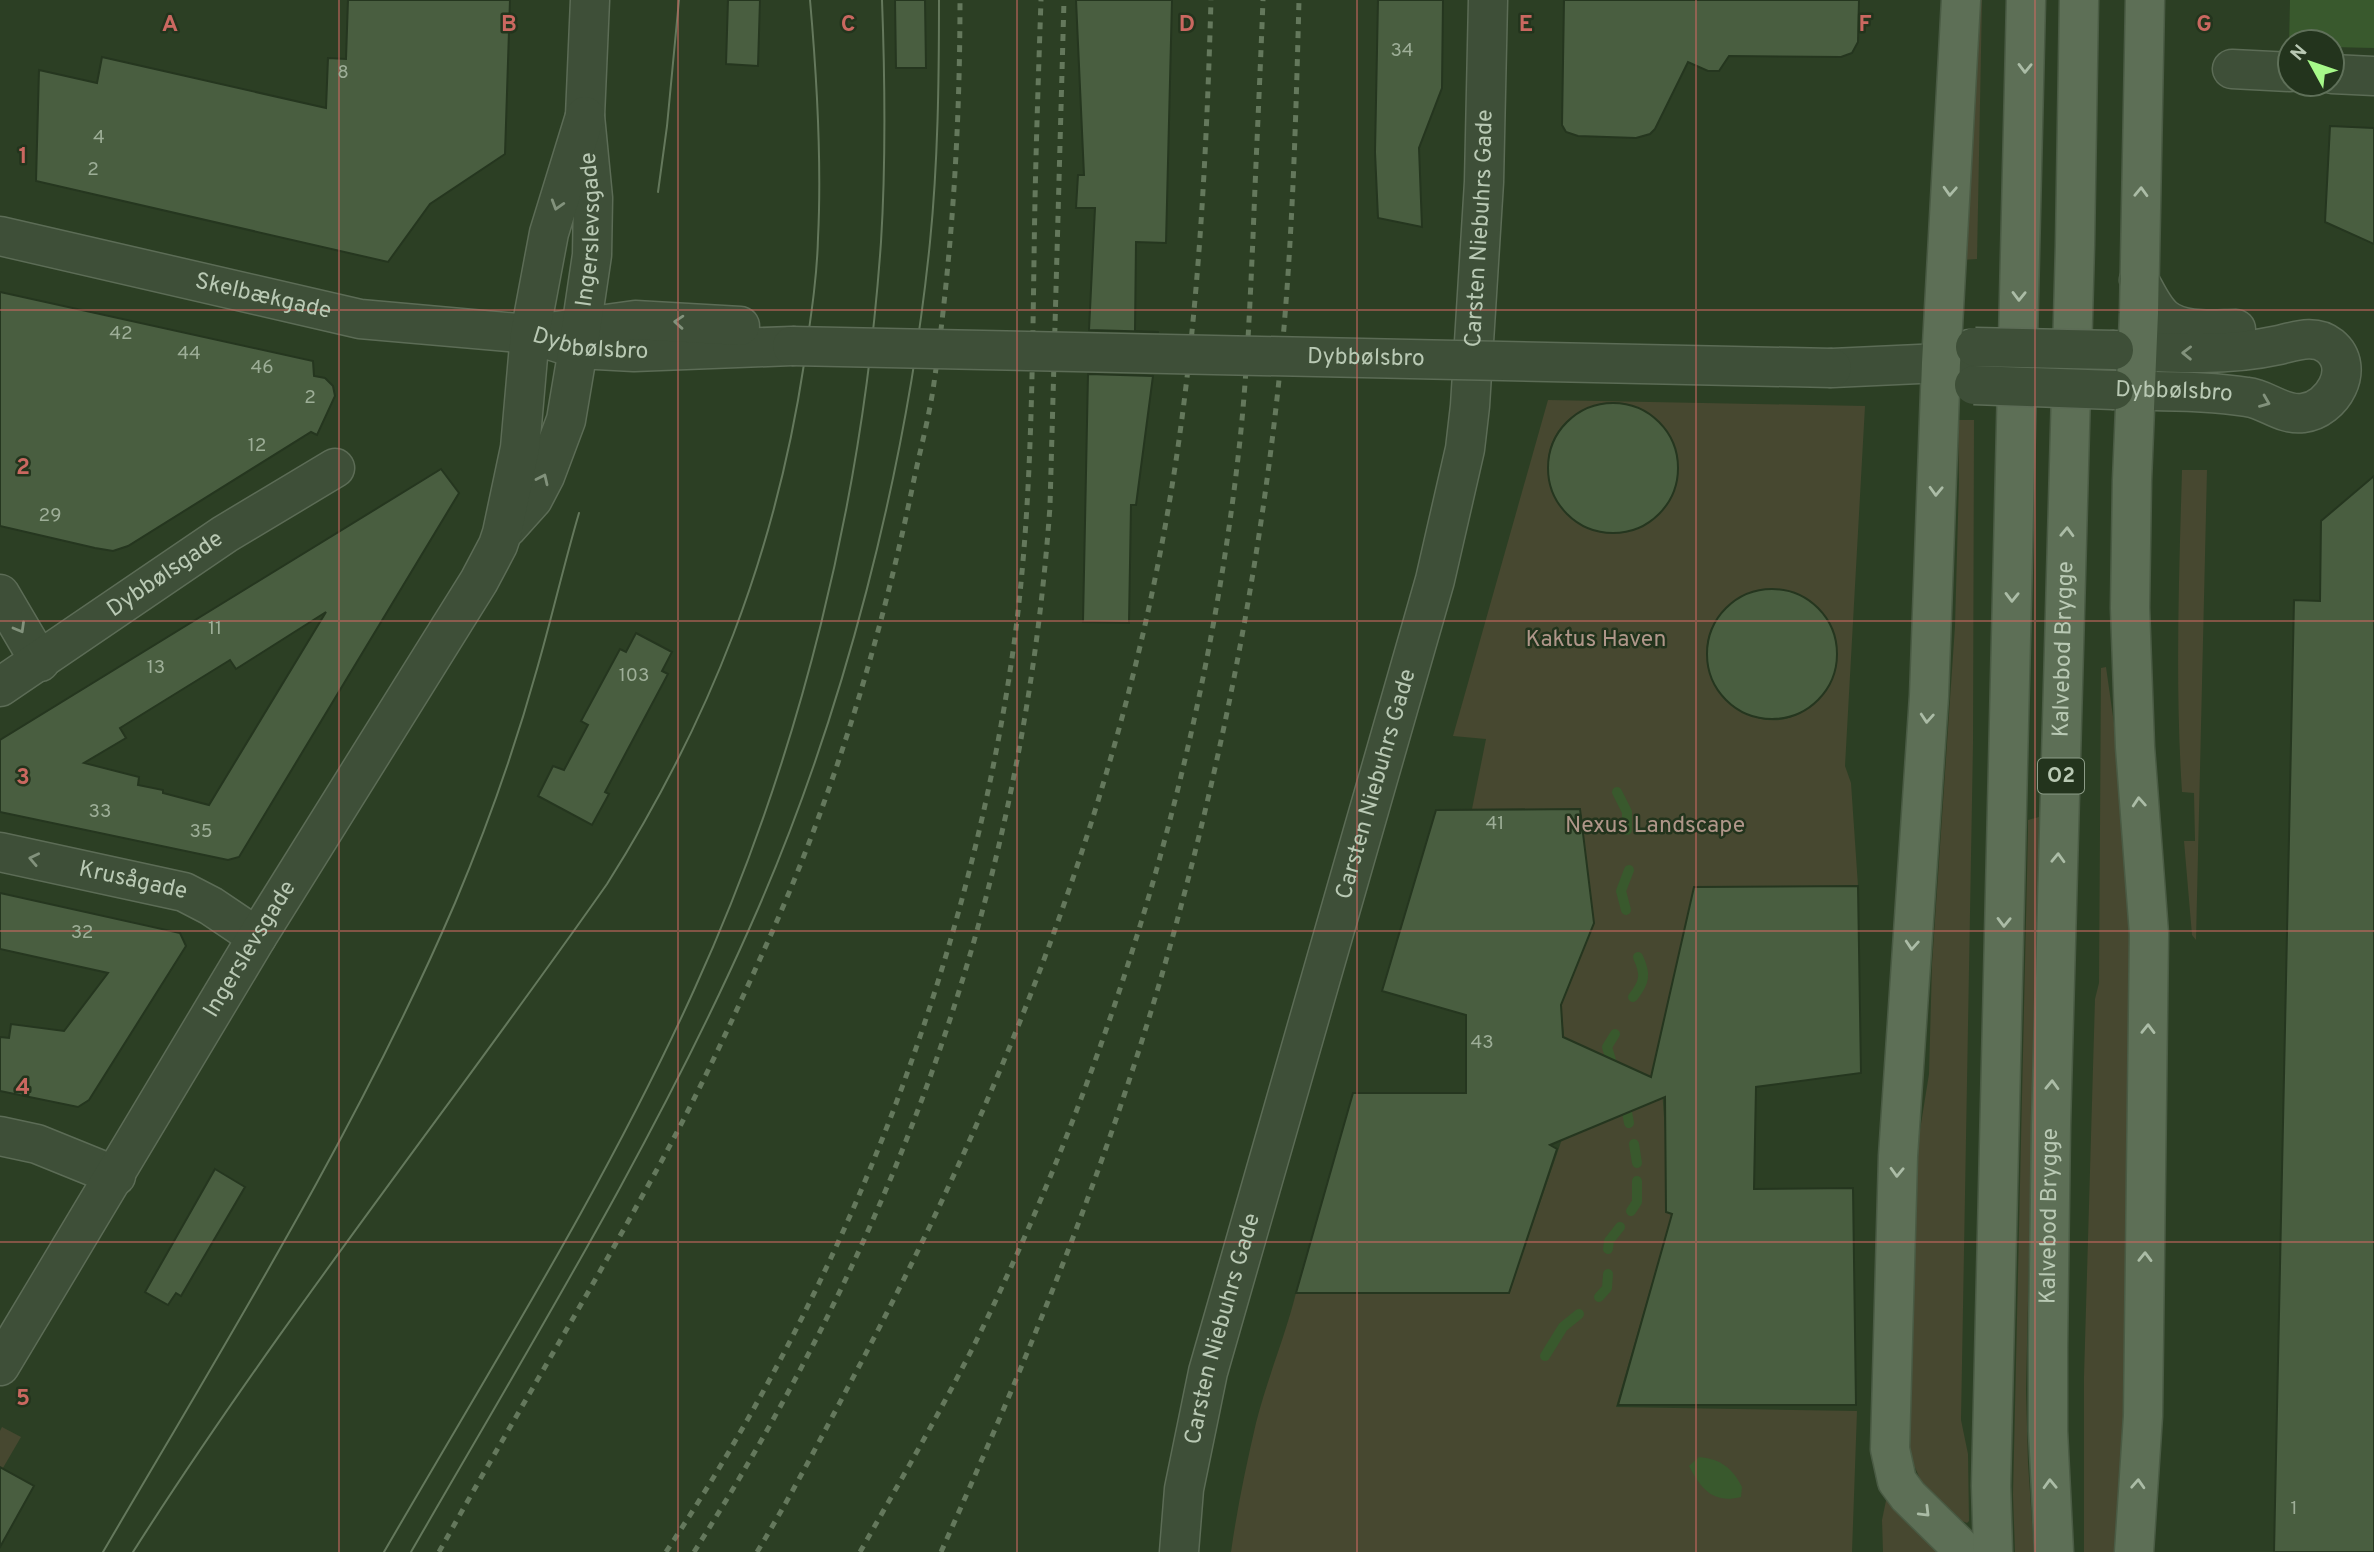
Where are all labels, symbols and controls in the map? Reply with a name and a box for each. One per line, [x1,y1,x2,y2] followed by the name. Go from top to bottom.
[162,11,178,40] text: A
[501,11,517,40] text: B
[841,11,855,40] text: C
[1179,11,1195,40] text: D
[1519,11,1533,40] text: E
[1858,11,1872,40] text: F
[2196,11,2212,40] text: G
[2276,28,2346,98] north arrow
[1390,39,1414,63] house number: 34
[2286,40,2313,66] text: N
[337,61,349,85] house number: 8
[2017,63,2032,74] one-way arrow
[1459,109,1500,348] street label: Carsten Niebuhrs Gade
[93,126,105,150] house number: 4
[18,143,28,172] text: 1
[570,151,608,309] street label: Ingerslevsgade
[87,158,99,182] house number: 2
[1943,186,1958,197] one-way arrow
[2134,186,2149,197] one-way arrow
[551,199,566,211] one-way arrow
[192,267,334,326] street label: Skelbækgade
[2012,290,2027,301] one-way arrow
[673,315,684,330] one-way arrow
[529,321,649,367] street label: Dybbølsbro
[109,322,133,346] house number: 42
[177,342,201,366] house number: 44
[1307,342,1425,374] street label: Dybbølsbro
[2181,345,2191,361] one-way arrow
[250,356,274,380] house number: 46
[2115,376,2234,409] street label: Dybbølsbro
[304,386,316,410] house number: 2
[2259,394,2271,408] one-way arrow
[248,434,266,458] house number: 12
[16,454,30,483] text: 2
[535,474,549,486] one-way arrow
[1929,486,1944,497] one-way arrow
[39,504,61,528] house number: 29
[102,525,229,624] street label: Dybbølsgade
[2059,526,2075,537] one-way arrow
[2047,561,2081,738] street label: Kalvebod Brygge
[2004,592,2020,602] one-way arrow
[208,617,222,641] house number: 11
[12,620,25,633] one-way arrow
[1526,626,1666,655] park label: Kaktus Haven
[147,656,165,680] house number: 13
[619,664,649,688] house number: 103
[1330,666,1423,903] street label: Carsten Niebuhrs Gade
[1920,713,1935,724] one-way arrow
[2038,758,2084,794] road number: O2
[16,764,30,793] text: 3
[2132,796,2147,807] one-way arrow
[89,800,111,824] house number: 33
[1486,812,1504,836] house number: 41
[1565,812,1745,841] park label: Nexus Landscape
[189,820,213,844] house number: 35
[2051,852,2066,863] one-way arrow
[28,853,40,868] one-way arrow
[76,855,190,907] street label: Krusågade
[197,875,303,1023] street label: Ingerslevsgade
[1997,917,2012,928] one-way arrow
[71,921,93,945] house number: 32
[1905,940,1920,951] one-way arrow
[2140,1023,2156,1034] one-way arrow
[1470,1031,1494,1055] house number: 43
[16,1074,30,1103] text: 4
[2045,1079,2060,1090] one-way arrow
[2034,1128,2065,1304] street label: Kalvebod Brygge
[1890,1167,1905,1178] one-way arrow
[1179,1210,1267,1447] street label: Carsten Niebuhrs Gade
[2137,1251,2152,1262] one-way arrow
[16,1385,30,1414] text: 5
[2042,1478,2057,1489] one-way arrow
[2131,1478,2146,1489] one-way arrow
[2290,1497,2298,1521] house number: 1
[1916,1503,1929,1516] one-way arrow

